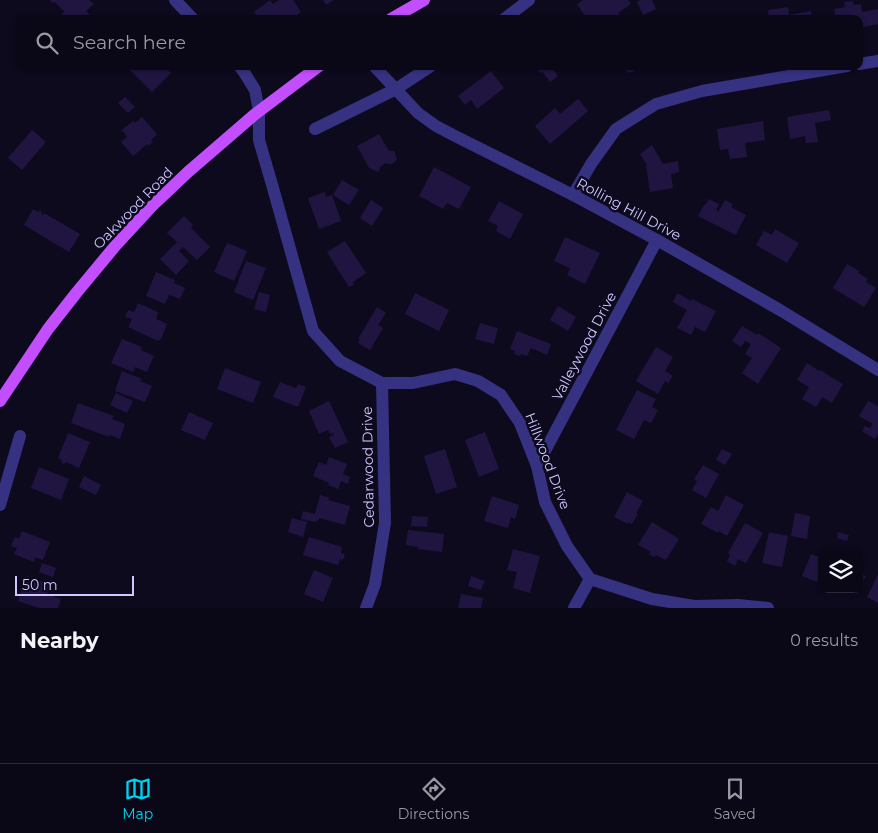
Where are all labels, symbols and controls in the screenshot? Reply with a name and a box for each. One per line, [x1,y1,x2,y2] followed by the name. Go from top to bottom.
[15,15,863,70] search box
[33,29,61,57] icon: search
[73,31,186,54] text: Search here
[89,163,177,253] street label: Oakwood Road
[574,174,684,244] street label: Rolling Hill Drive
[548,289,620,403] street label: Valleywood Drive
[358,406,378,528] street label: Cedarwood Drive
[521,410,575,512] street label: Hillwood Drive
[818,548,863,593] map controls
[818,548,863,593] button: layers
[15,573,134,596] scale bar
[22,576,58,594] text: 50 m
[20,628,99,653] text: Nearby
[790,631,858,650] text: 0 results
[122,775,153,823] tab: Map
[398,775,469,823] tab: Directions
[714,775,756,823] tab: Saved

